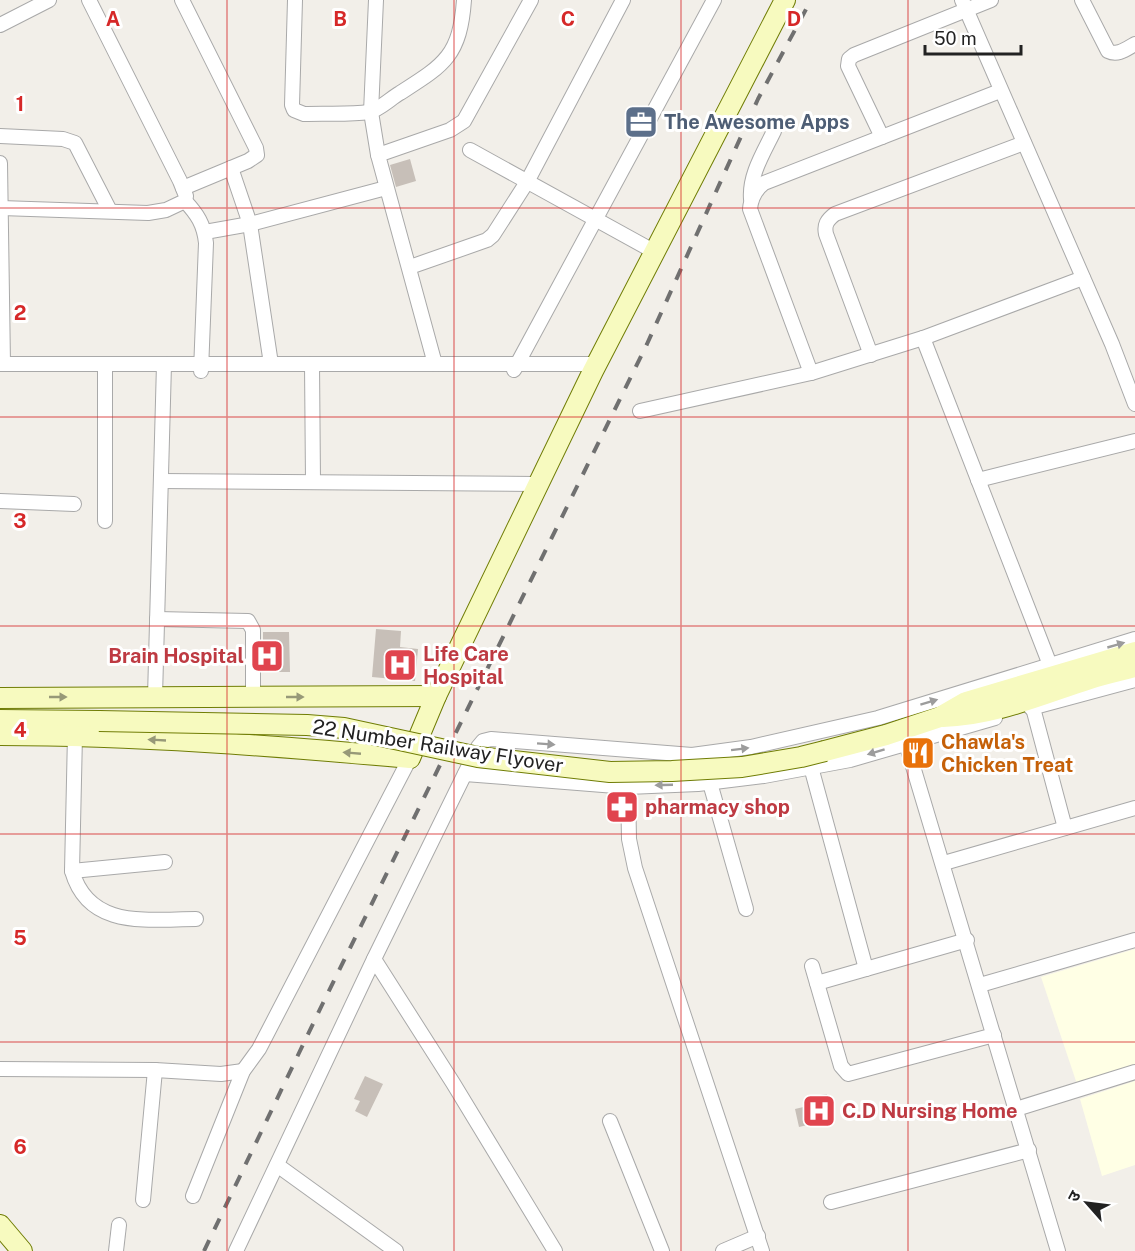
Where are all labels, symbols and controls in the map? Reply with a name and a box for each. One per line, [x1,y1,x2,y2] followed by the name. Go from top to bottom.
[106,7,120,31] text: A
[333,7,347,31] text: B
[561,7,575,31] text: C
[787,7,801,31] text: D
[925,18,1021,56] scale bar
[934,28,977,49] text: 50 m
[16,92,24,116] text: 1
[623,104,659,140] office icon: The Awesome Apps
[664,110,849,134] place label: The Awesome Apps
[14,301,26,325] text: 2
[13,509,27,533] text: 3
[249,638,285,674] hospital icon: Brain Hospital
[1107,640,1125,649] one-way arrow
[423,642,509,689] place label: Life Care Hospital
[108,644,244,668] place label: Brain Hospital
[382,647,418,683] hospital icon: Life Care Hospital
[49,692,68,702] one-way arrow
[286,692,305,702] one-way arrow
[920,697,938,706] one-way arrow
[311,714,565,778] street label: 22 Number Railway Flyover
[13,718,27,742] text: 4
[941,730,1073,777] place label: Chawla's Chicken Treat
[148,735,167,744] one-way arrow
[900,735,936,771] restaurant icon: Chawla's Chicken Treat
[537,739,556,748] one-way arrow
[731,744,750,753] one-way arrow
[342,748,361,758] one-way arrow
[867,748,885,757] one-way arrow
[654,781,673,790] one-way arrow
[604,789,640,825] pharmacy icon: pharmacy shop
[645,795,790,819] place label: pharmacy shop
[13,926,27,950] text: 5
[801,1093,837,1129] hospital icon: C.D Nursing Home
[842,1099,1018,1123] place label: C.D Nursing Home
[13,1135,27,1159] text: 6
[1057,1173,1117,1233] north arrow
[1064,1187,1085,1205] text: उ

